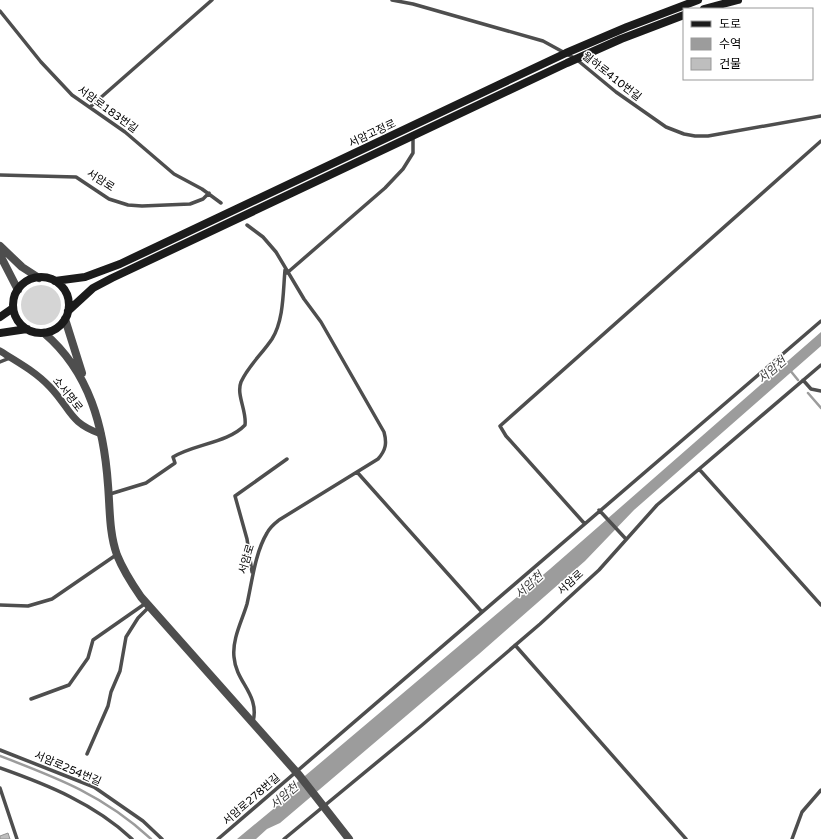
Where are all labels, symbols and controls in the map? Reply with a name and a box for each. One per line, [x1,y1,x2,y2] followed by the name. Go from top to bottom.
[683,8,813,80] legend
[719,17,741,31] text: 도로
[719,37,741,51] text: 수역
[580,49,644,103] street label: 월하로410번길
[719,57,741,71] text: 건물
[75,83,140,136] street label: 서암로183번길
[347,117,398,150] street label: 서암고정로
[84,167,117,194] street label: 서암로
[755,353,791,386] water label: 서암천
[50,374,85,414] street label: 소서명로
[236,543,257,576] street label: 서암로
[512,567,547,601] water label: 서암천
[555,567,586,597] street label: 서암로
[32,749,103,788] street label: 서암로254번길
[220,771,283,828] street label: 서암로278번길
[267,779,303,812] water label: 서암천

